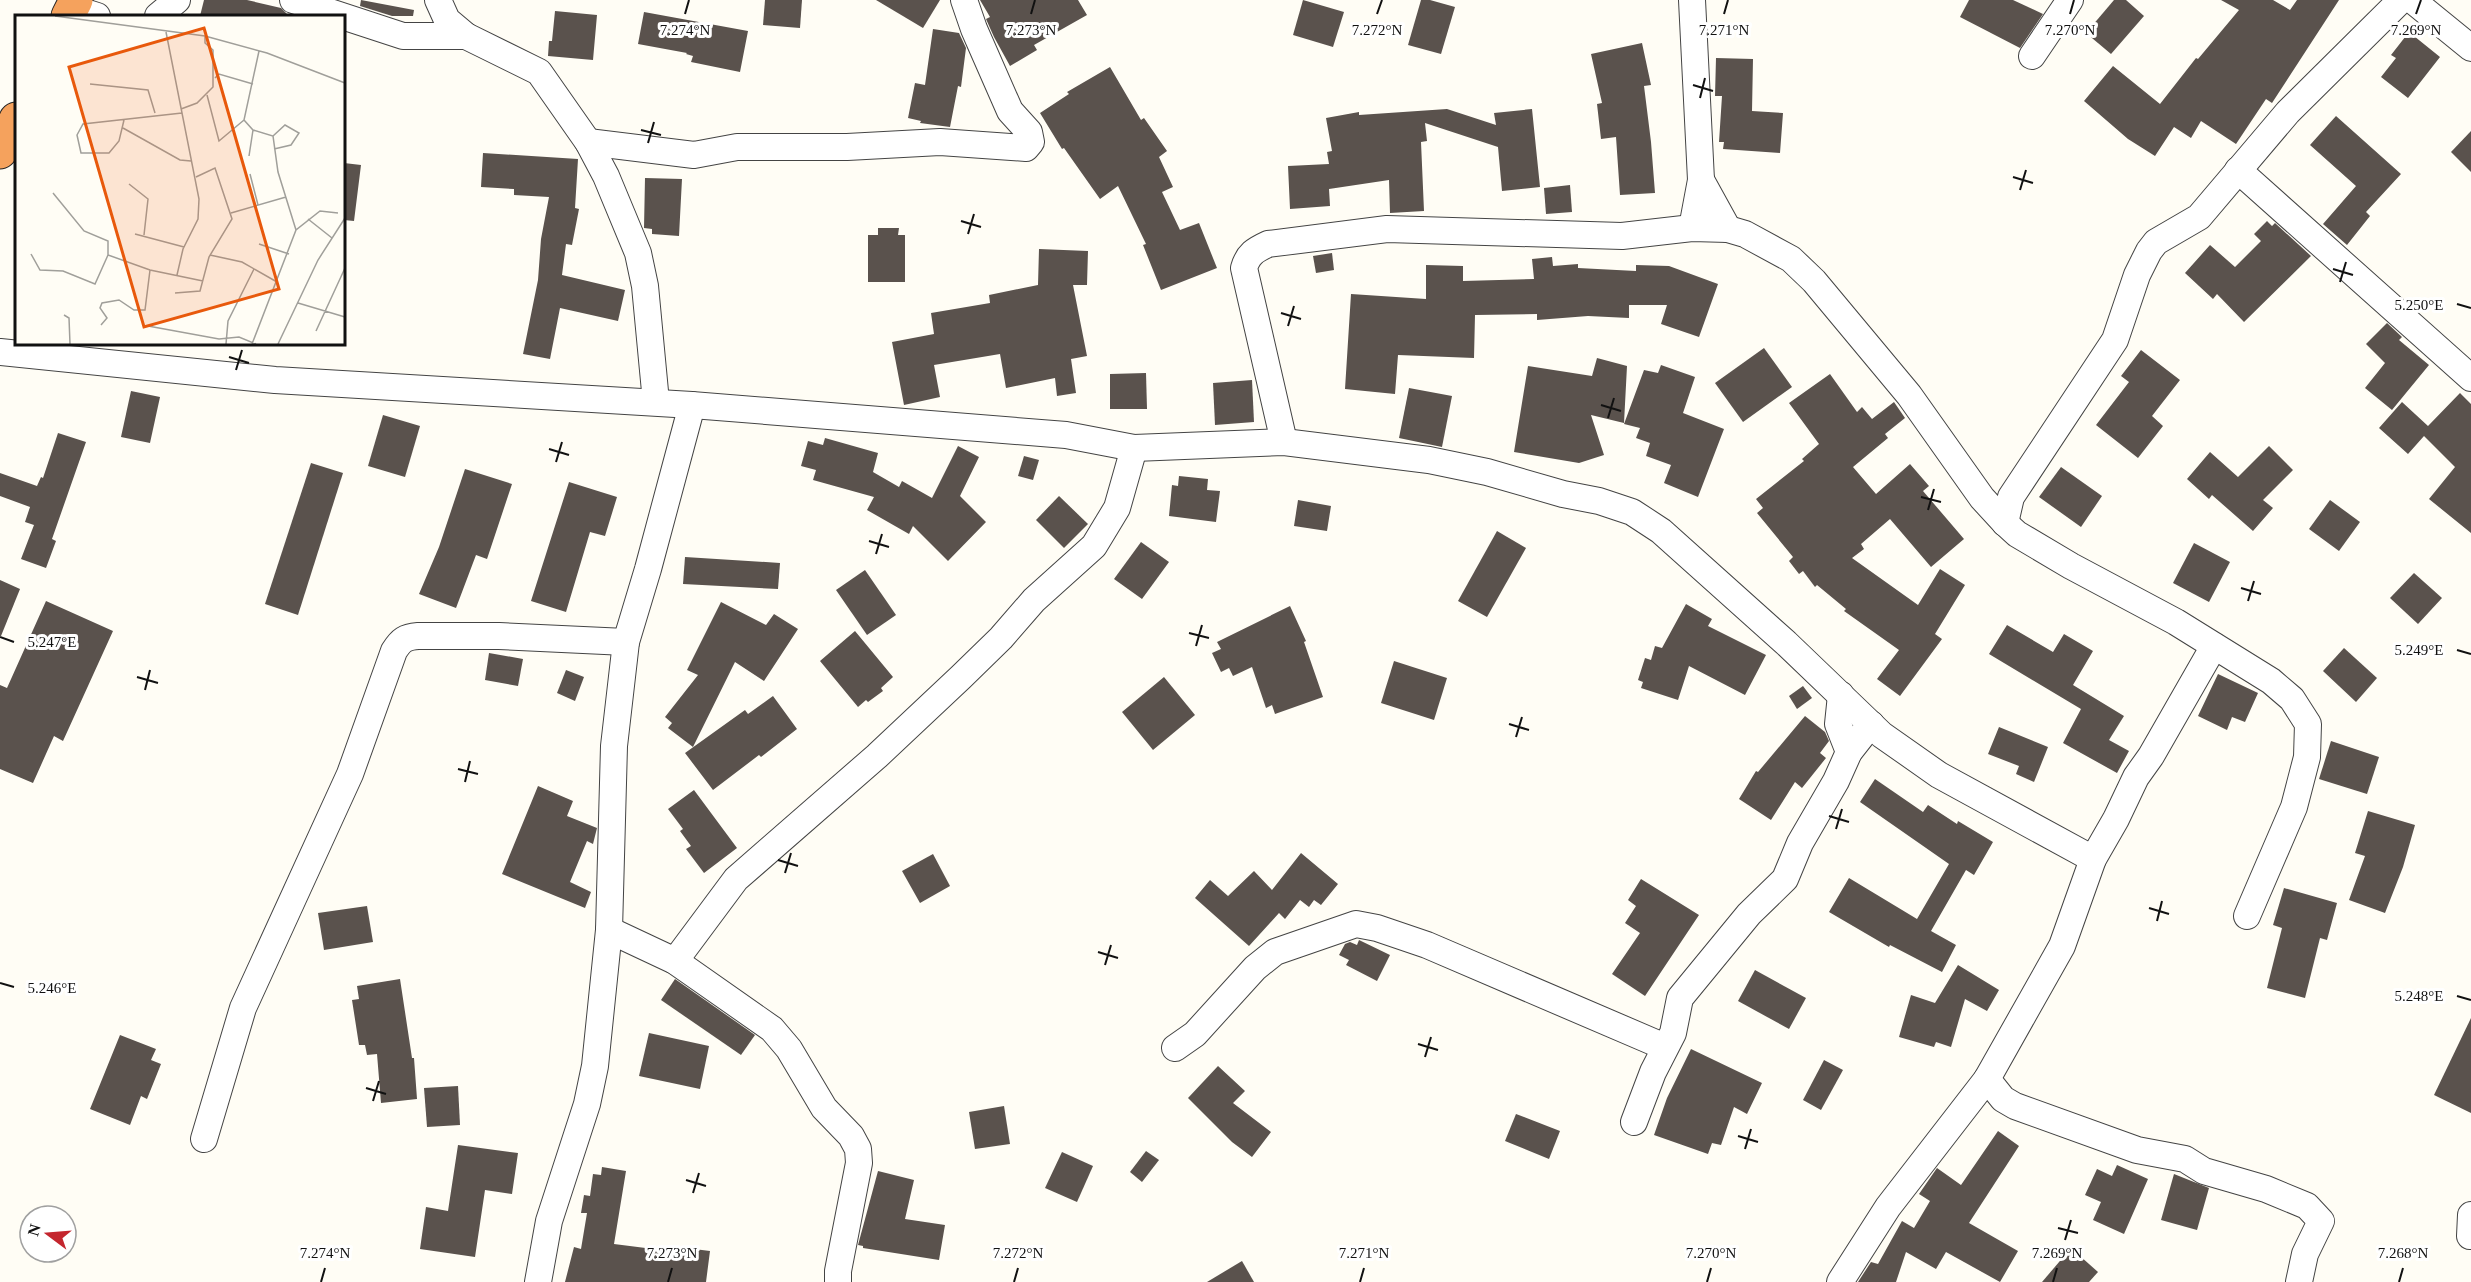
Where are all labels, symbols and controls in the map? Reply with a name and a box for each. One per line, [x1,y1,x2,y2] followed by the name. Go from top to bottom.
[15,15,345,345] inset map
[660,22,710,38] text: 7.274°N
[1006,22,1056,38] text: 7.273°N
[1352,22,1402,38] text: 7.272°N
[1699,22,1749,38] text: 7.271°N
[2045,22,2095,38] text: 7.270°N
[2391,22,2441,38] text: 7.269°N
[2395,297,2443,313] text: 5.250°E
[28,634,76,650] text: 5.247°E
[2395,642,2443,658] text: 5.249°E
[28,980,76,996] text: 5.246°E
[2395,988,2443,1004] text: 5.248°E
[18,1204,78,1264] north arrow
[24,1222,44,1238] text: N
[300,1245,350,1261] text: 7.274°N
[647,1245,697,1261] text: 7.273°N
[993,1245,1043,1261] text: 7.272°N
[1339,1245,1389,1261] text: 7.271°N
[1686,1245,1736,1261] text: 7.270°N
[2032,1245,2082,1261] text: 7.269°N
[2378,1245,2428,1261] text: 7.268°N

